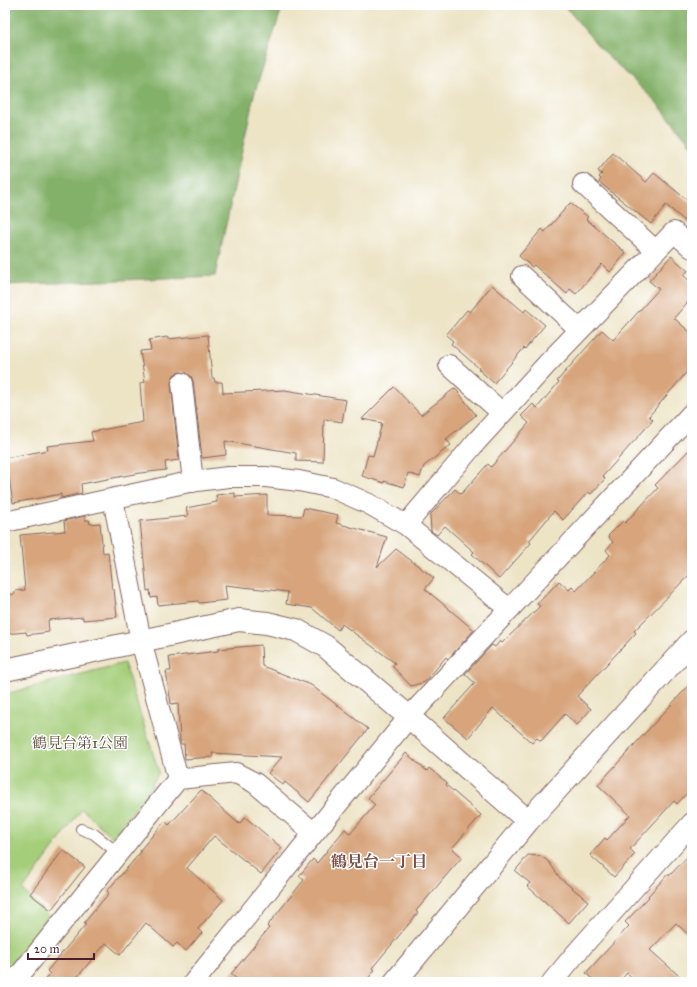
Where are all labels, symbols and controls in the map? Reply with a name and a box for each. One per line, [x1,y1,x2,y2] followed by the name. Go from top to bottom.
[32,734,128,752] park label: 鶴見台第1公園
[331,852,427,871] district label: 鶴見台一丁目
[28,935,94,961] scale bar
[34,942,60,956] text: 20 m

